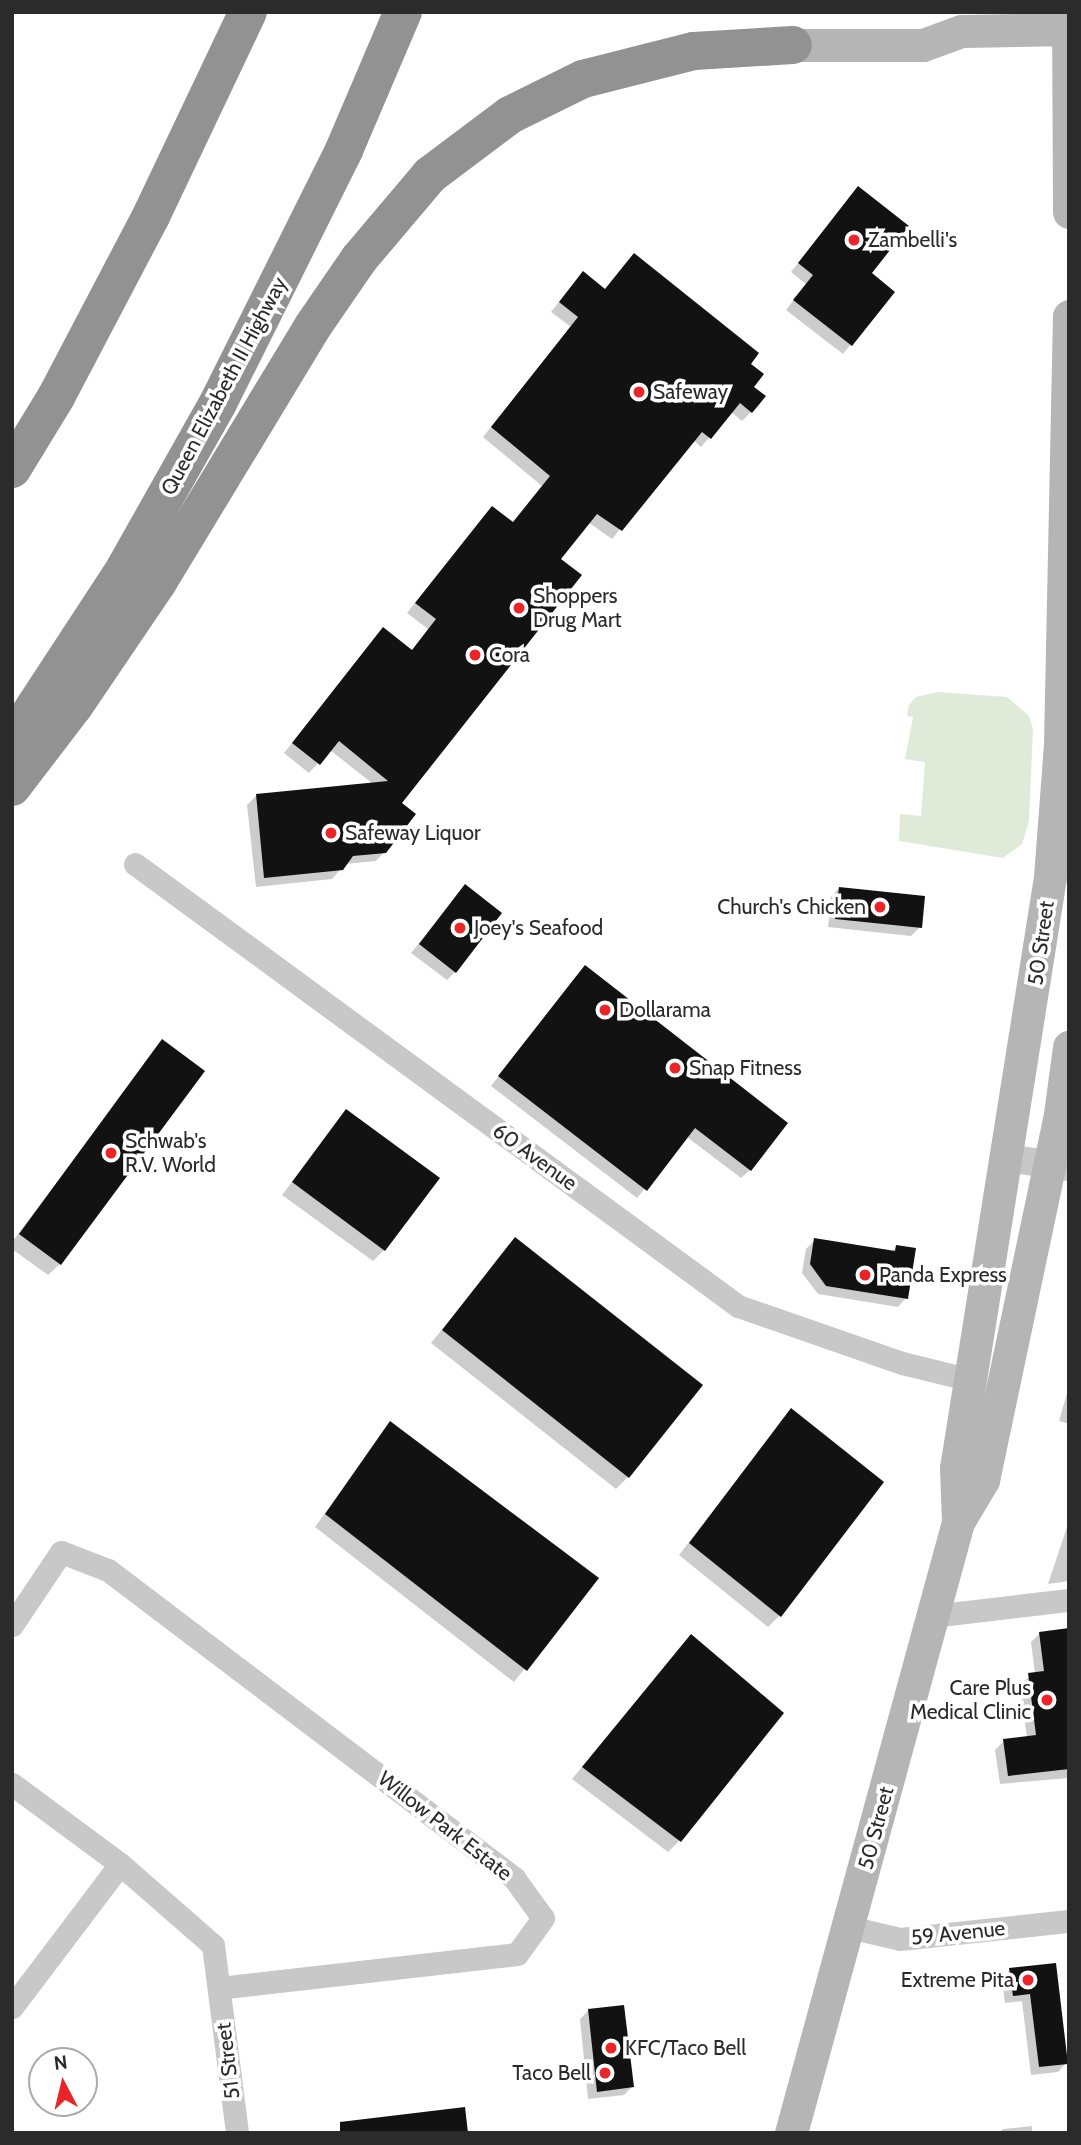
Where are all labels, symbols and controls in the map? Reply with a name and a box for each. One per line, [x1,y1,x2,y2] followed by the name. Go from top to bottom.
[868,227,957,253] place label: Zambelli's
[846,232,862,248] marker: Zambelli's
[156,273,292,499] street label: Queen Elizabeth II Highway
[653,379,728,405] place label: Safeway
[631,384,647,400] marker: Safeway
[533,583,622,633] place label: Shoppers Drug Mart
[511,600,527,616] marker: Shoppers Drug Mart
[489,642,530,668] place label: Cora
[467,647,483,663] marker: Cora
[345,820,481,846] place label: Safeway Liquor
[323,825,339,841] marker: Safeway Liquor
[717,894,866,920] place label: Church's Chicken
[872,899,888,915] marker: Church's Chicken
[1023,899,1059,987] street label: 50 Street
[474,915,603,941] place label: Joey's Seafood
[452,920,468,936] marker: Joey's Seafood
[619,997,711,1023] place label: Dollarama
[597,1002,613,1018] marker: Dollarama
[689,1055,802,1081] place label: Snap Fitness
[667,1060,683,1076] marker: Snap Fitness
[488,1118,582,1196] street label: 60 Avenue
[125,1128,216,1178] place label: Schwab's R.V. World
[103,1145,119,1161] marker: Schwab's R.V. World
[879,1262,1007,1288] place label: Panda Express
[857,1267,873,1283] marker: Panda Express
[910,1675,1031,1725] place label: Care Plus Medical Clinic
[1037,1690,1057,1710] marker: Care Plus Medical Clinic
[373,1766,517,1886] street label: Willow Park Estate
[853,1784,899,1872] street label: 50 Street
[910,1916,1006,1950] street label: 59 Avenue
[901,1967,1014,1993] place label: Extreme Pita
[1020,1972,1036,1988] marker: Extreme Pita
[211,2021,245,2101] street label: 51 Street
[625,2035,746,2061] place label: KFC/Taco Bell
[603,2040,619,2056] marker: KFC/Taco Bell
[28,2047,98,2117] north arrow
[53,2050,69,2075] text: N
[512,2060,591,2086] place label: Taco Bell
[597,2065,613,2081] marker: Taco Bell

